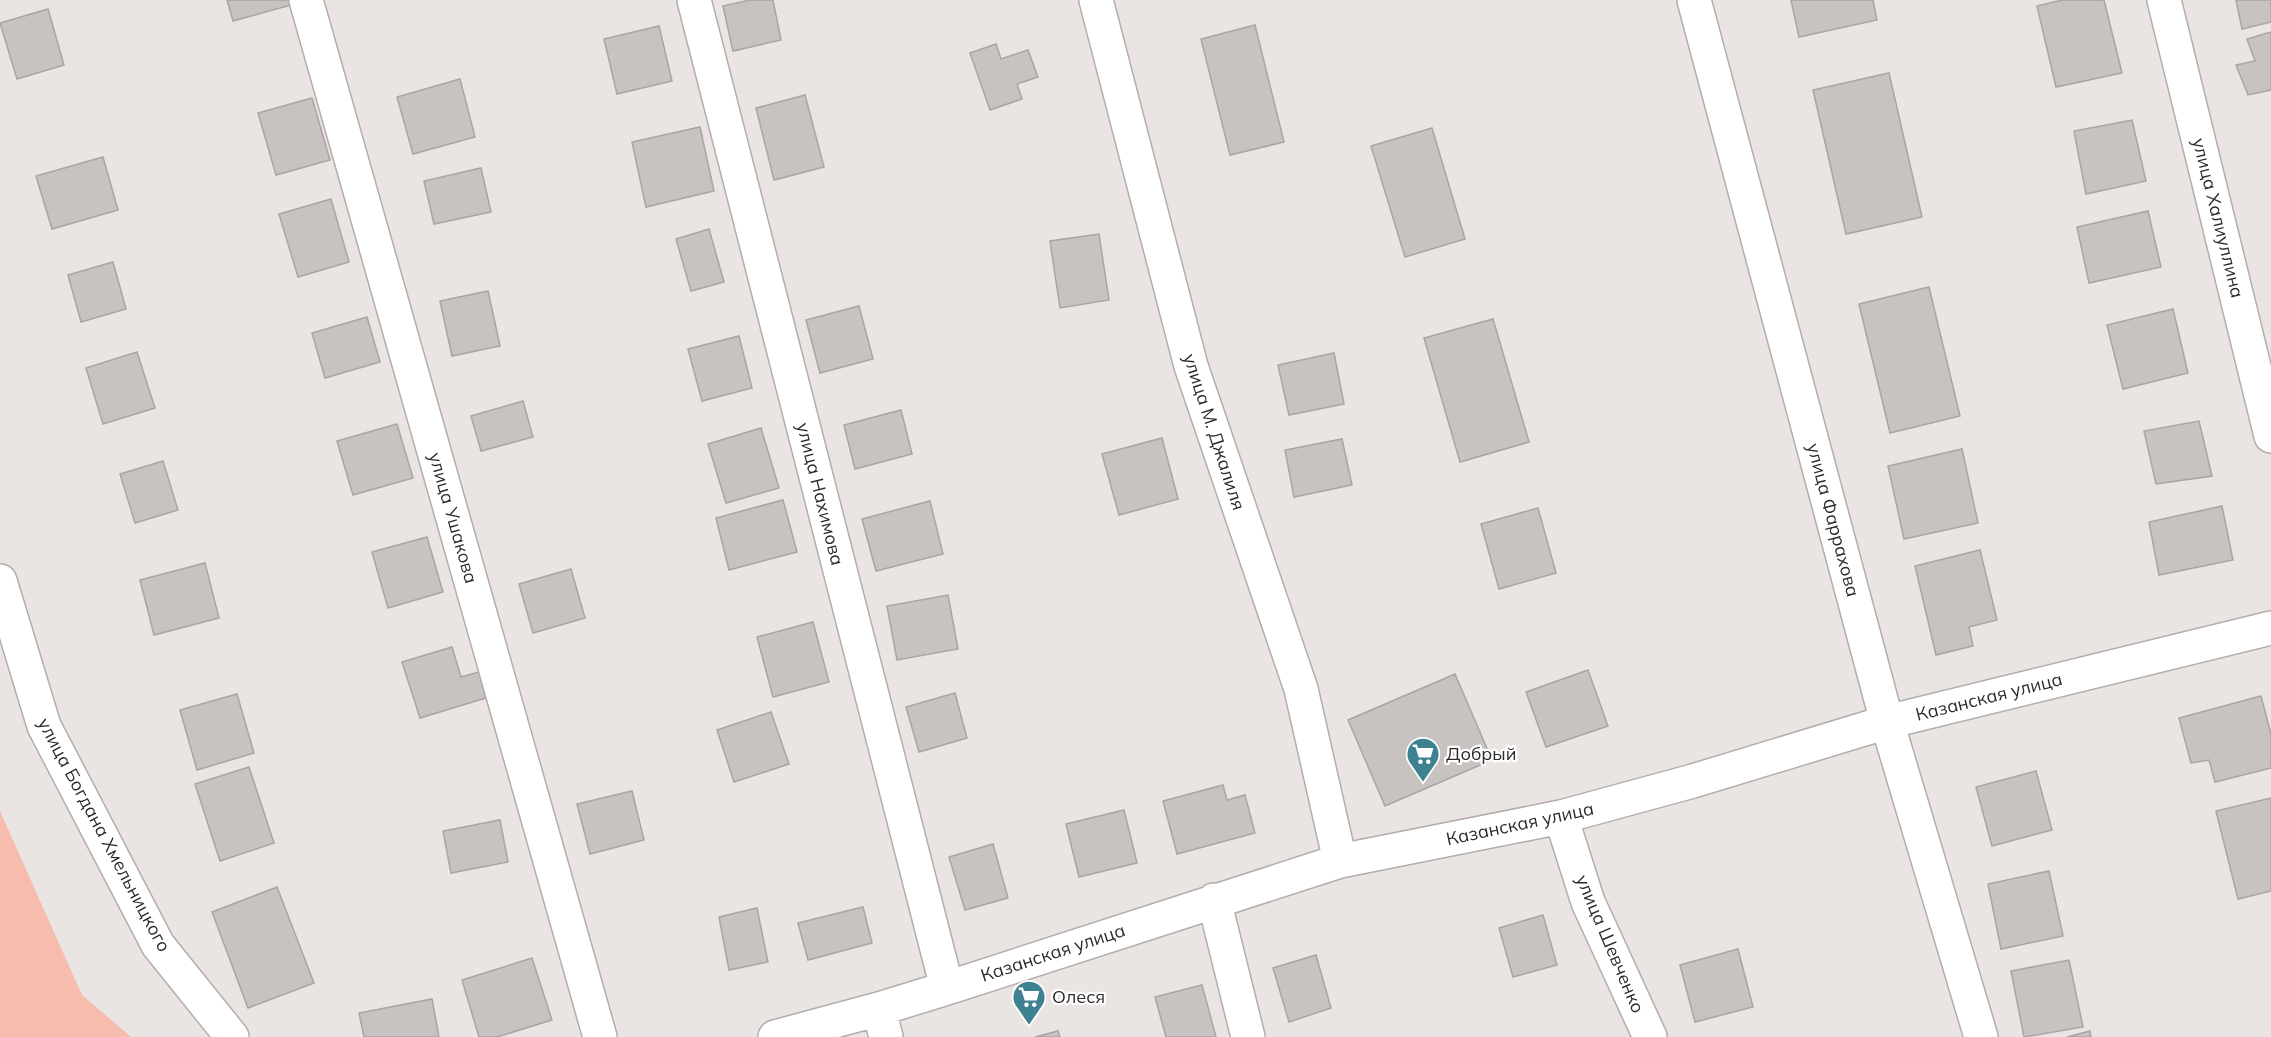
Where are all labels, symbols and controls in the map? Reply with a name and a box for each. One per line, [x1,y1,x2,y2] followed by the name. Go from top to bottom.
[2187,136,2249,300] street label: улица Халиуллина
[1178,351,1251,513] street label: улица М. Джалиля
[792,420,849,568] street label: улица Нахимова
[1802,441,1865,599] street label: улица Фаррахова
[424,450,483,586] street label: улица Ушакова
[1913,667,2065,726] street label: Казанская улица
[33,714,176,956] street label: улица Богдана Хмельницкого
[1405,736,1441,783] supermarket icon: Добрый
[1446,742,1516,765] place label: Добрый
[1444,797,1596,850] street label: Казанская улица
[1571,871,1650,1016] street label: улица Шевченко
[978,918,1128,987] street label: Казанская улица
[1011,979,1047,1026] supermarket icon: Олеся
[1052,985,1105,1008] place label: Олеся

